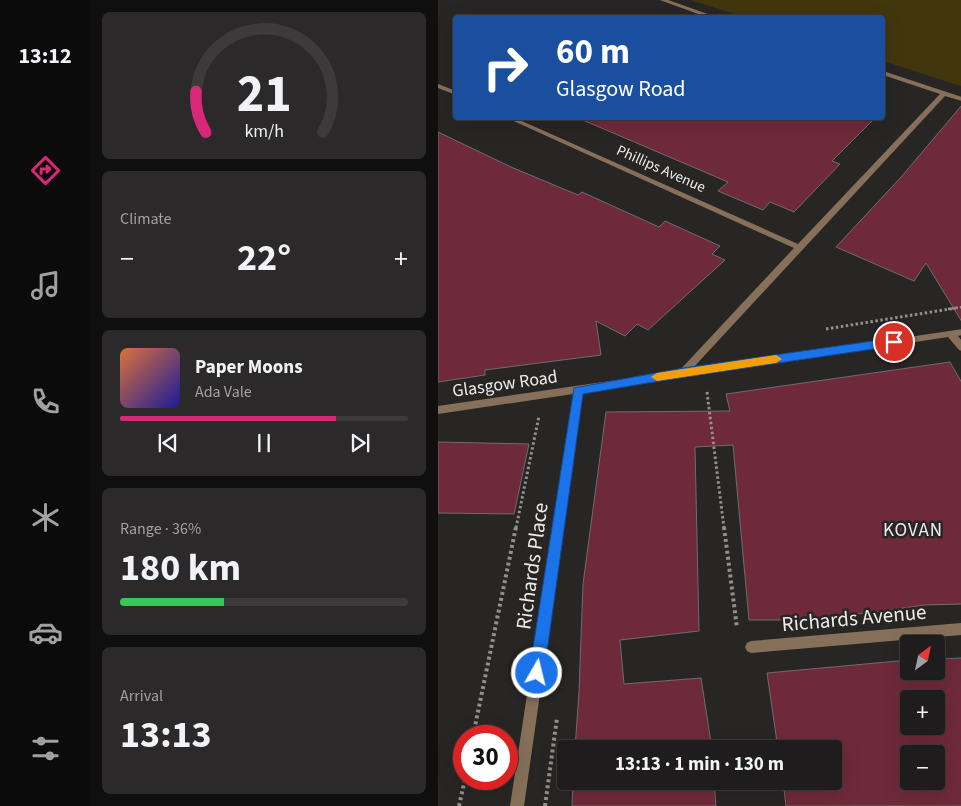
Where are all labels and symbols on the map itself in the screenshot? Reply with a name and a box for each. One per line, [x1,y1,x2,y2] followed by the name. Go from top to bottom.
[613,140,709,198] street label: Phillips Avenue
[873,321,915,363] pin
[451,364,559,404] street label: Glasgow Road
[508,501,556,631] street label: Richards Place
[883,517,943,544] district label: KOVAN
[780,597,928,639] street label: Richards Avenue
[900,635,946,680] north arrow
[510,646,562,698] position arrow
[453,725,518,790] speed limit sign: 30

